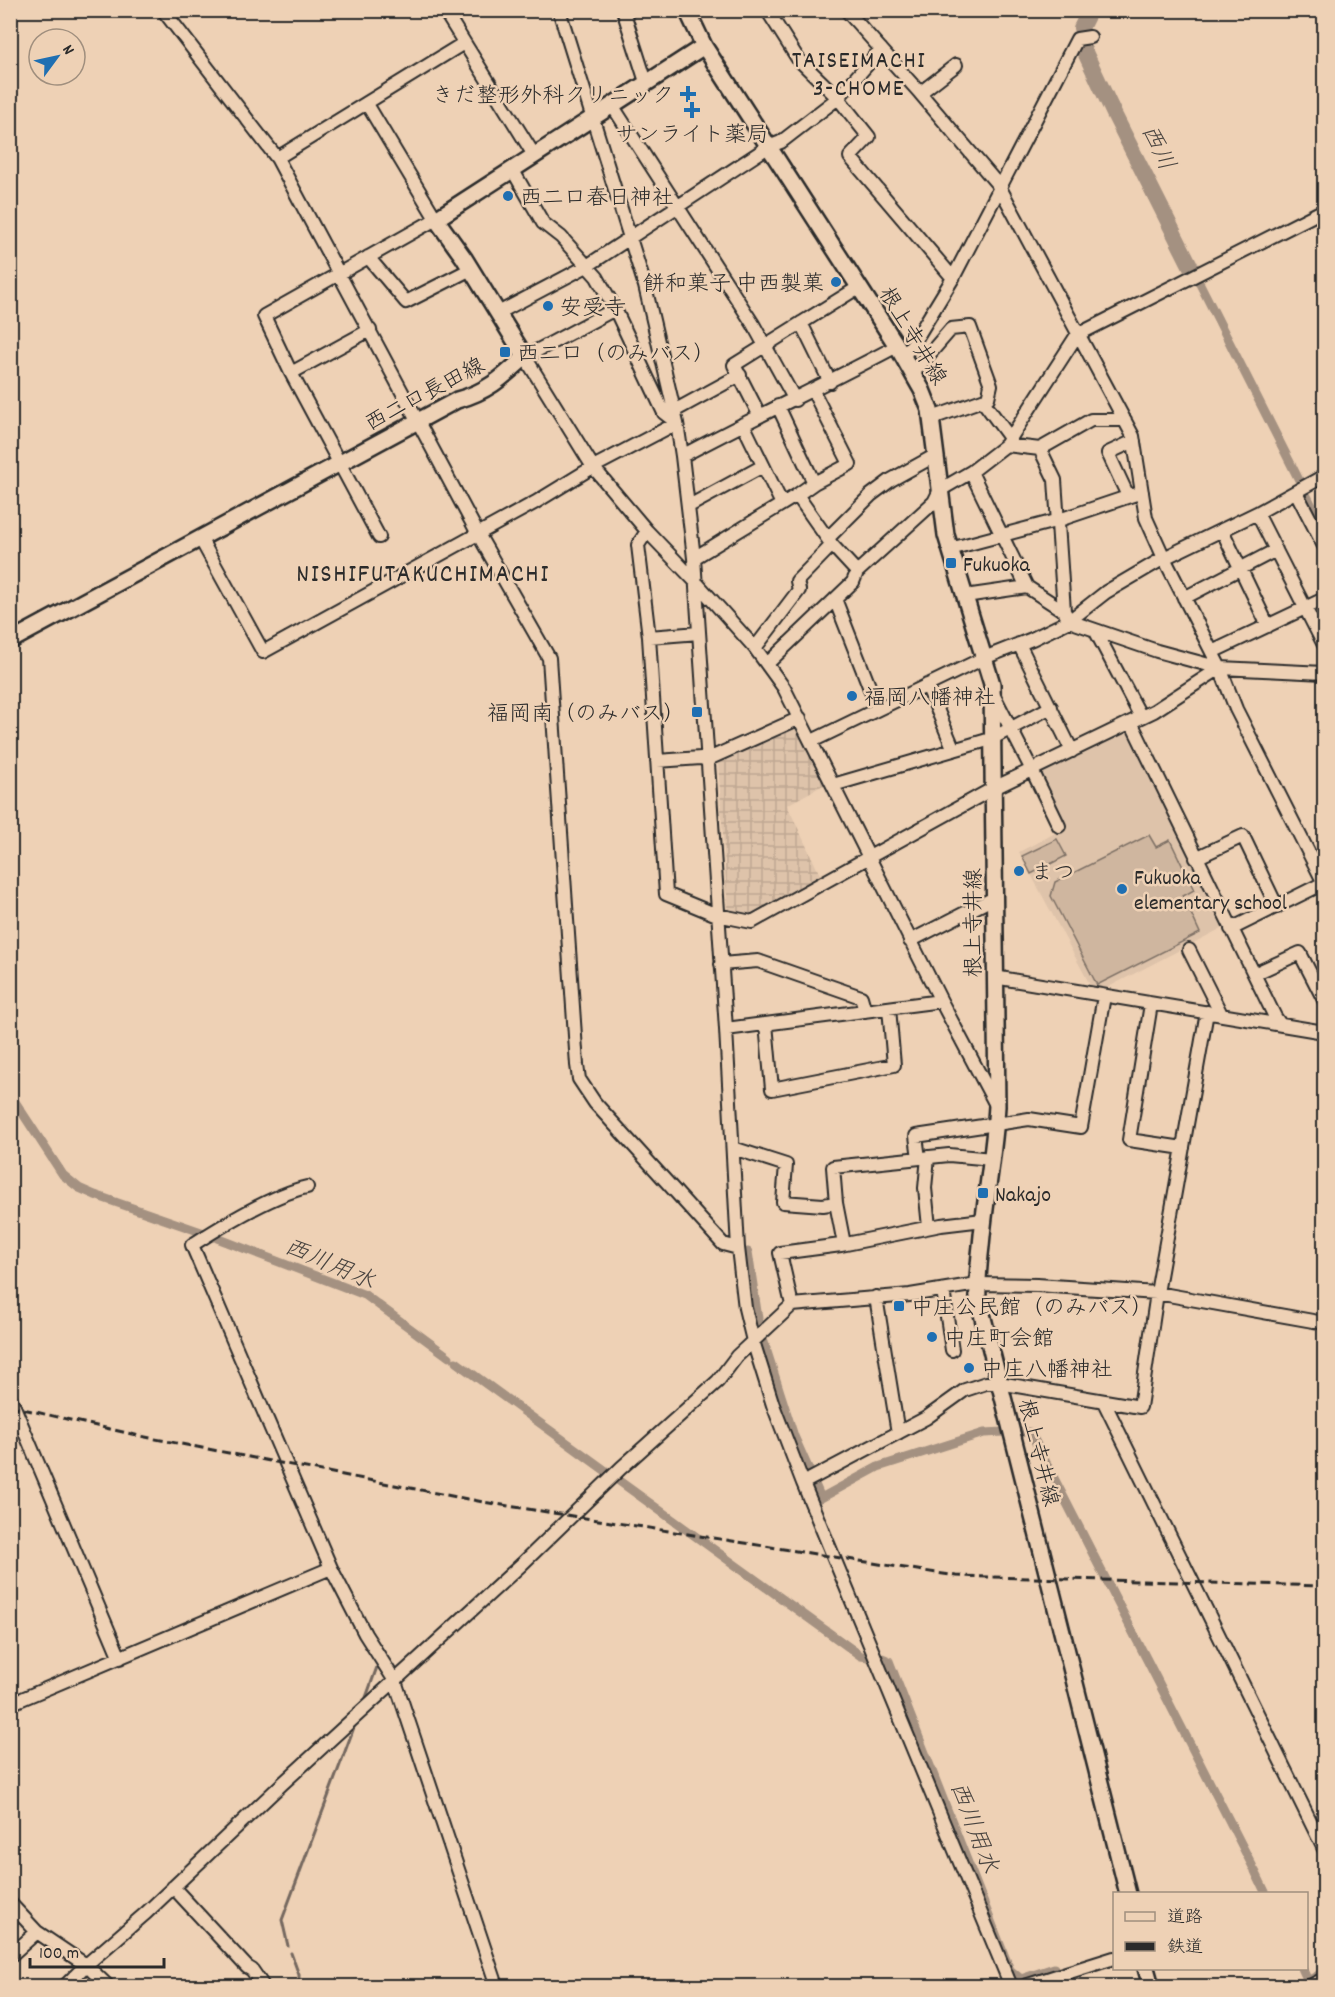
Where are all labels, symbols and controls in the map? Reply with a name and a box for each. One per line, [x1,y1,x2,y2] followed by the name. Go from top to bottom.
[27,27,87,87] north arrow
[56,41,79,60] text: N
[792,45,926,107] district label: TAISEIMACHI 3-CHOME
[432,82,674,113] place label: きだ整形外科クリニック
[679,85,697,103] marker: きだ整形外科クリニック
[685,103,699,117] marker: サンライト薬局
[1131,119,1182,177] water label: 西川
[615,121,769,152] place label: サンライト薬局
[520,184,674,215] place label: 西二口春日神社
[501,189,515,203] marker: 西二口春日神社
[643,270,824,301] place label: 餅和菓子 中西製菓
[829,275,843,289] marker: 餅和菓子 中西製菓
[869,282,953,392] street label: 根上寺井線
[560,294,626,325] place label: 安受寺
[541,299,555,313] marker: 安受寺
[517,340,715,371] place label: 西二口（のみバス）
[498,345,512,359] marker: 西二口（のみバス）
[360,351,491,441] street label: 西二口長田線
[963,551,1031,582] place label: Fukuoka
[944,556,958,570] marker: Fukuoka
[296,557,550,594] district label: NISHIFUTAKUCHIMACHI
[864,684,996,715] place label: 福岡八幡神社
[845,689,859,703] marker: 福岡八幡神社
[487,700,685,731] place label: 福岡南（のみバス）
[690,705,704,719] marker: 福岡南（のみバス）
[1031,859,1075,890] place label: まつ
[1012,864,1026,878] marker: まつ
[1134,864,1287,920] place label: Fukuoka elementary school
[960,868,991,978] street label: 根上寺井線
[1115,882,1129,896] marker: Fukuoka elementary school
[995,1181,1051,1212] place label: Nakajo
[976,1186,990,1200] marker: Nakajo
[278,1231,380,1300] water label: 西川用水
[911,1294,1153,1325] place label: 中庄公民館（のみバス）
[892,1299,906,1313] marker: 中庄公民館（のみバス）
[944,1325,1054,1356] place label: 中庄町会館
[925,1330,939,1344] marker: 中庄町会館
[981,1356,1113,1387] place label: 中庄八幡神社
[962,1361,976,1375] marker: 中庄八幡神社
[1008,1396,1065,1510] street label: 根上寺井線
[939,1777,1005,1879] water label: 西川用水
[1113,1892,1308,1970] legend
[1167,1906,1203,1931] text: 道路
[30,1931,164,1969] scale bar
[1167,1936,1203,1961] text: 鉄道
[39,1942,79,1967] text: 100 m

